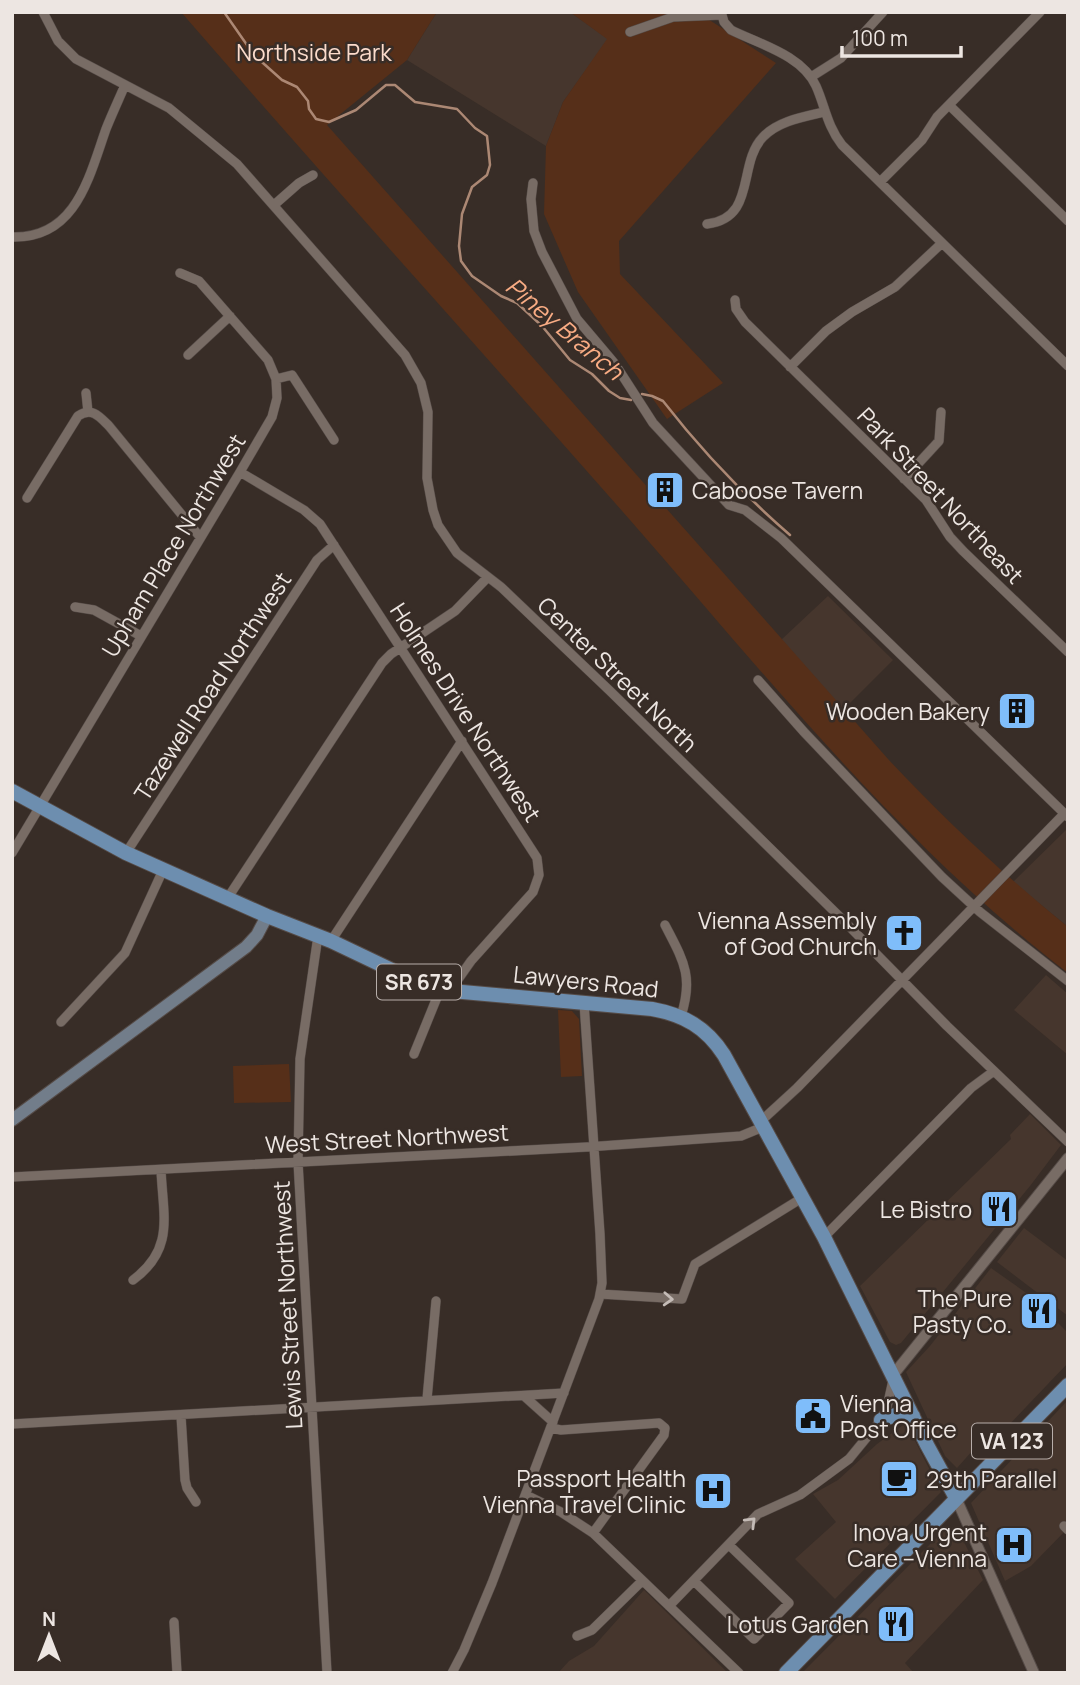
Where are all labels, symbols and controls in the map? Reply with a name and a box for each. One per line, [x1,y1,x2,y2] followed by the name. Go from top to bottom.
[842,14,961,58] scale bar
[852,24,908,52] text: 100 m
[236,36,392,68] park label: Northside Park
[499,269,631,387] water label: Piney Branch
[851,400,1031,590] street label: Park Street Northeast
[94,427,252,663] street label: Upham Place Northwest
[644,469,686,511] building icon: Caboose Tavern
[692,474,863,506] place label: Caboose Tavern
[126,565,298,807] street label: Tazewell Road Northwest
[531,589,705,759] street label: Center Street North
[383,596,549,828] street label: Holmes Drive Northwest
[996,690,1038,732] building icon: Wooden Bakery
[826,695,990,727] place label: Wooden Bakery
[698,904,877,962] place label: Vienna Assembly of God Church
[883,912,925,954] church icon: Vienna Assembly of God Church
[512,957,660,1005] street label: Lawyers Road
[377,964,461,1000] road number: SR 673
[264,1116,510,1160] street label: West Street Northwest
[265,1180,309,1430] street label: Lewis Street Northwest
[978,1188,1020,1230] restaurant icon: Le Bistro
[880,1193,972,1225] place label: Le Bistro
[913,1282,1012,1340] place label: The Pure Pasty Co.
[1018,1290,1060,1332] restaurant icon: The Pure Pasty Co.
[663,1291,674,1306] one-way arrow
[840,1387,957,1445] place label: Vienna Post Office
[792,1395,834,1437] public building icon: Vienna Post Office
[972,1424,1052,1458] road number: VA 123
[878,1458,920,1500] cafe icon: 29th Parallel
[483,1462,686,1520] place label: Passport Health Vienna Travel Clinic
[926,1463,1057,1495] place label: 29th Parallel
[692,1470,734,1512] hospital icon: Passport Health Vienna Travel Clinic
[847,1516,987,1574] place label: Inova Urgent Care –Vienna
[743,1517,756,1530] one-way arrow
[993,1524,1035,1566] hospital icon: Inova Urgent Care –Vienna
[14,1601,84,1671] north arrow
[875,1603,917,1645] restaurant icon: Lotus Garden
[42,1606,56,1632] text: N
[727,1608,869,1640] place label: Lotus Garden

